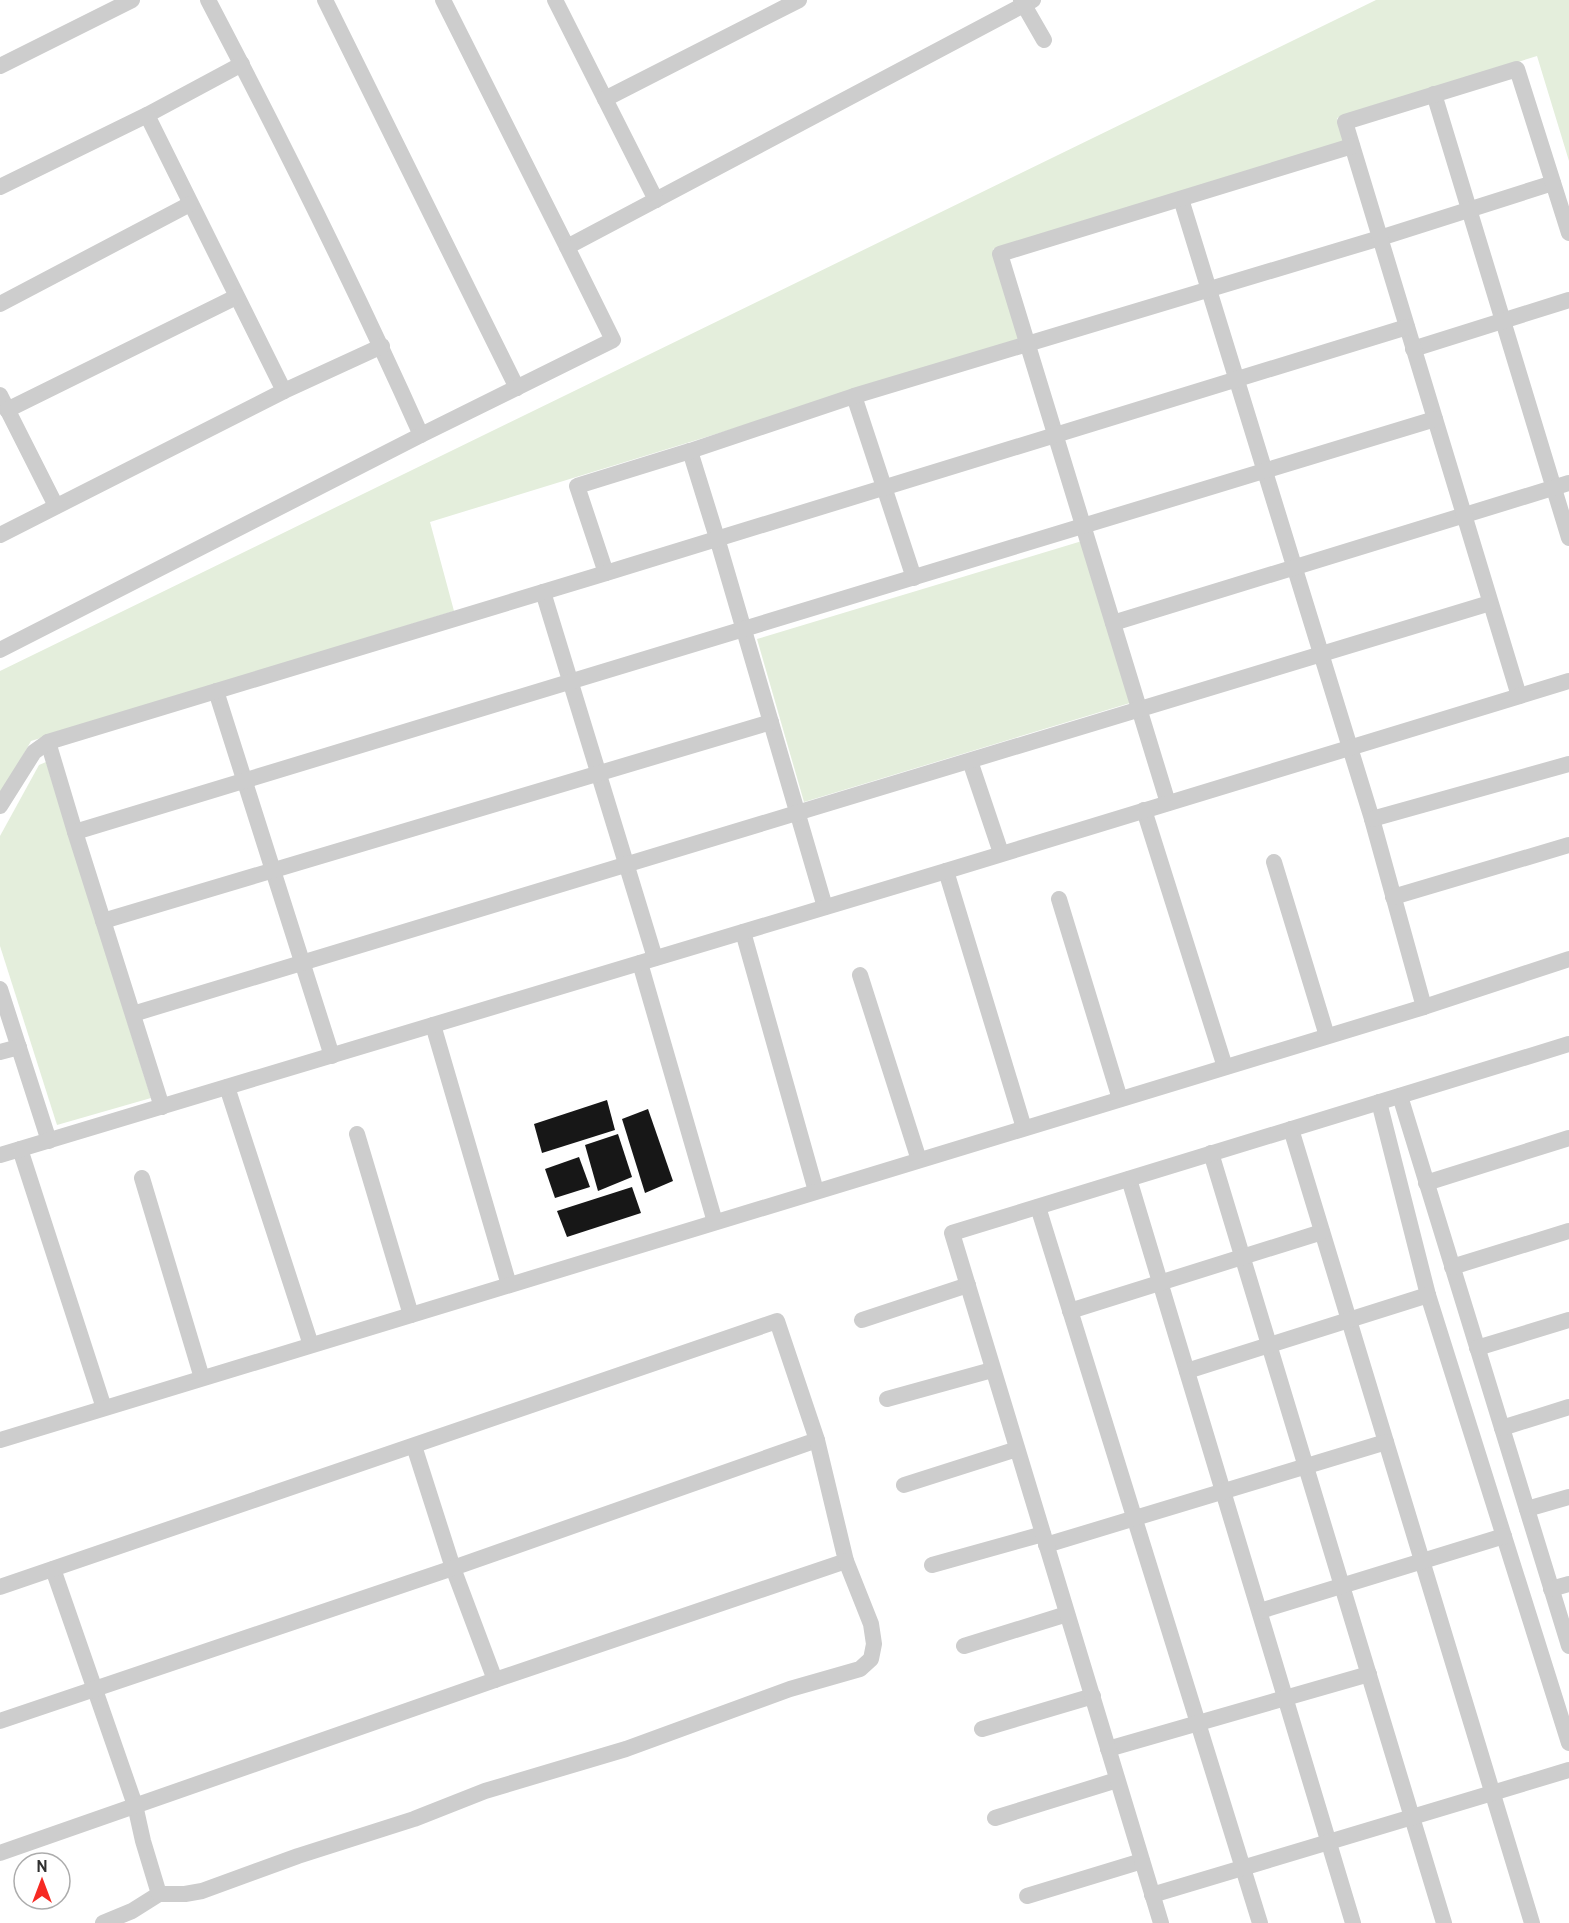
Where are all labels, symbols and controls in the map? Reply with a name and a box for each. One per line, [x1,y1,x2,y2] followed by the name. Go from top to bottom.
[12,1851,72,1911] north arrow
[36,1858,48,1878] text: N

